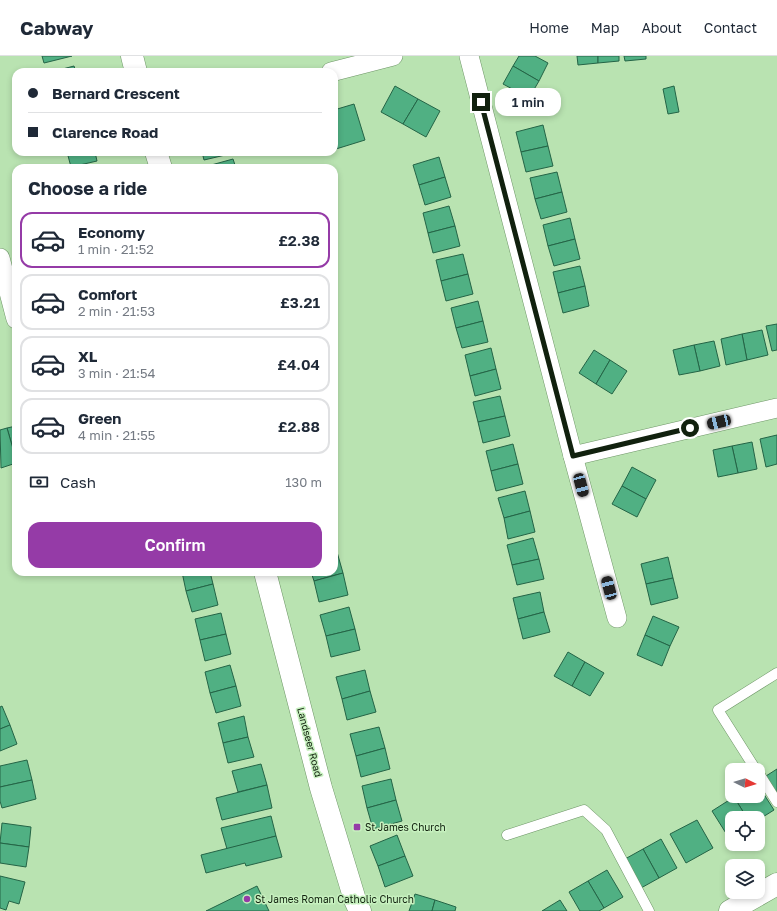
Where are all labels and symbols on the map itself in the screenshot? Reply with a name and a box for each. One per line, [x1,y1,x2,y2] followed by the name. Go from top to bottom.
[495,88,561,116] callout: 1 min
[472,93,490,111] route end
[706,413,732,431] car
[681,419,699,437] route start
[572,472,590,498] car
[600,575,618,601] car
[295,706,325,778] street label: Landseer Road
[725,763,765,803] north arrow
[365,821,446,833] place label: St James Church
[352,822,362,832] marker: St James Church
[255,893,414,905] place label: St James Roman Catholic Church
[242,894,252,904] marker: St James Roman Catholic Church

